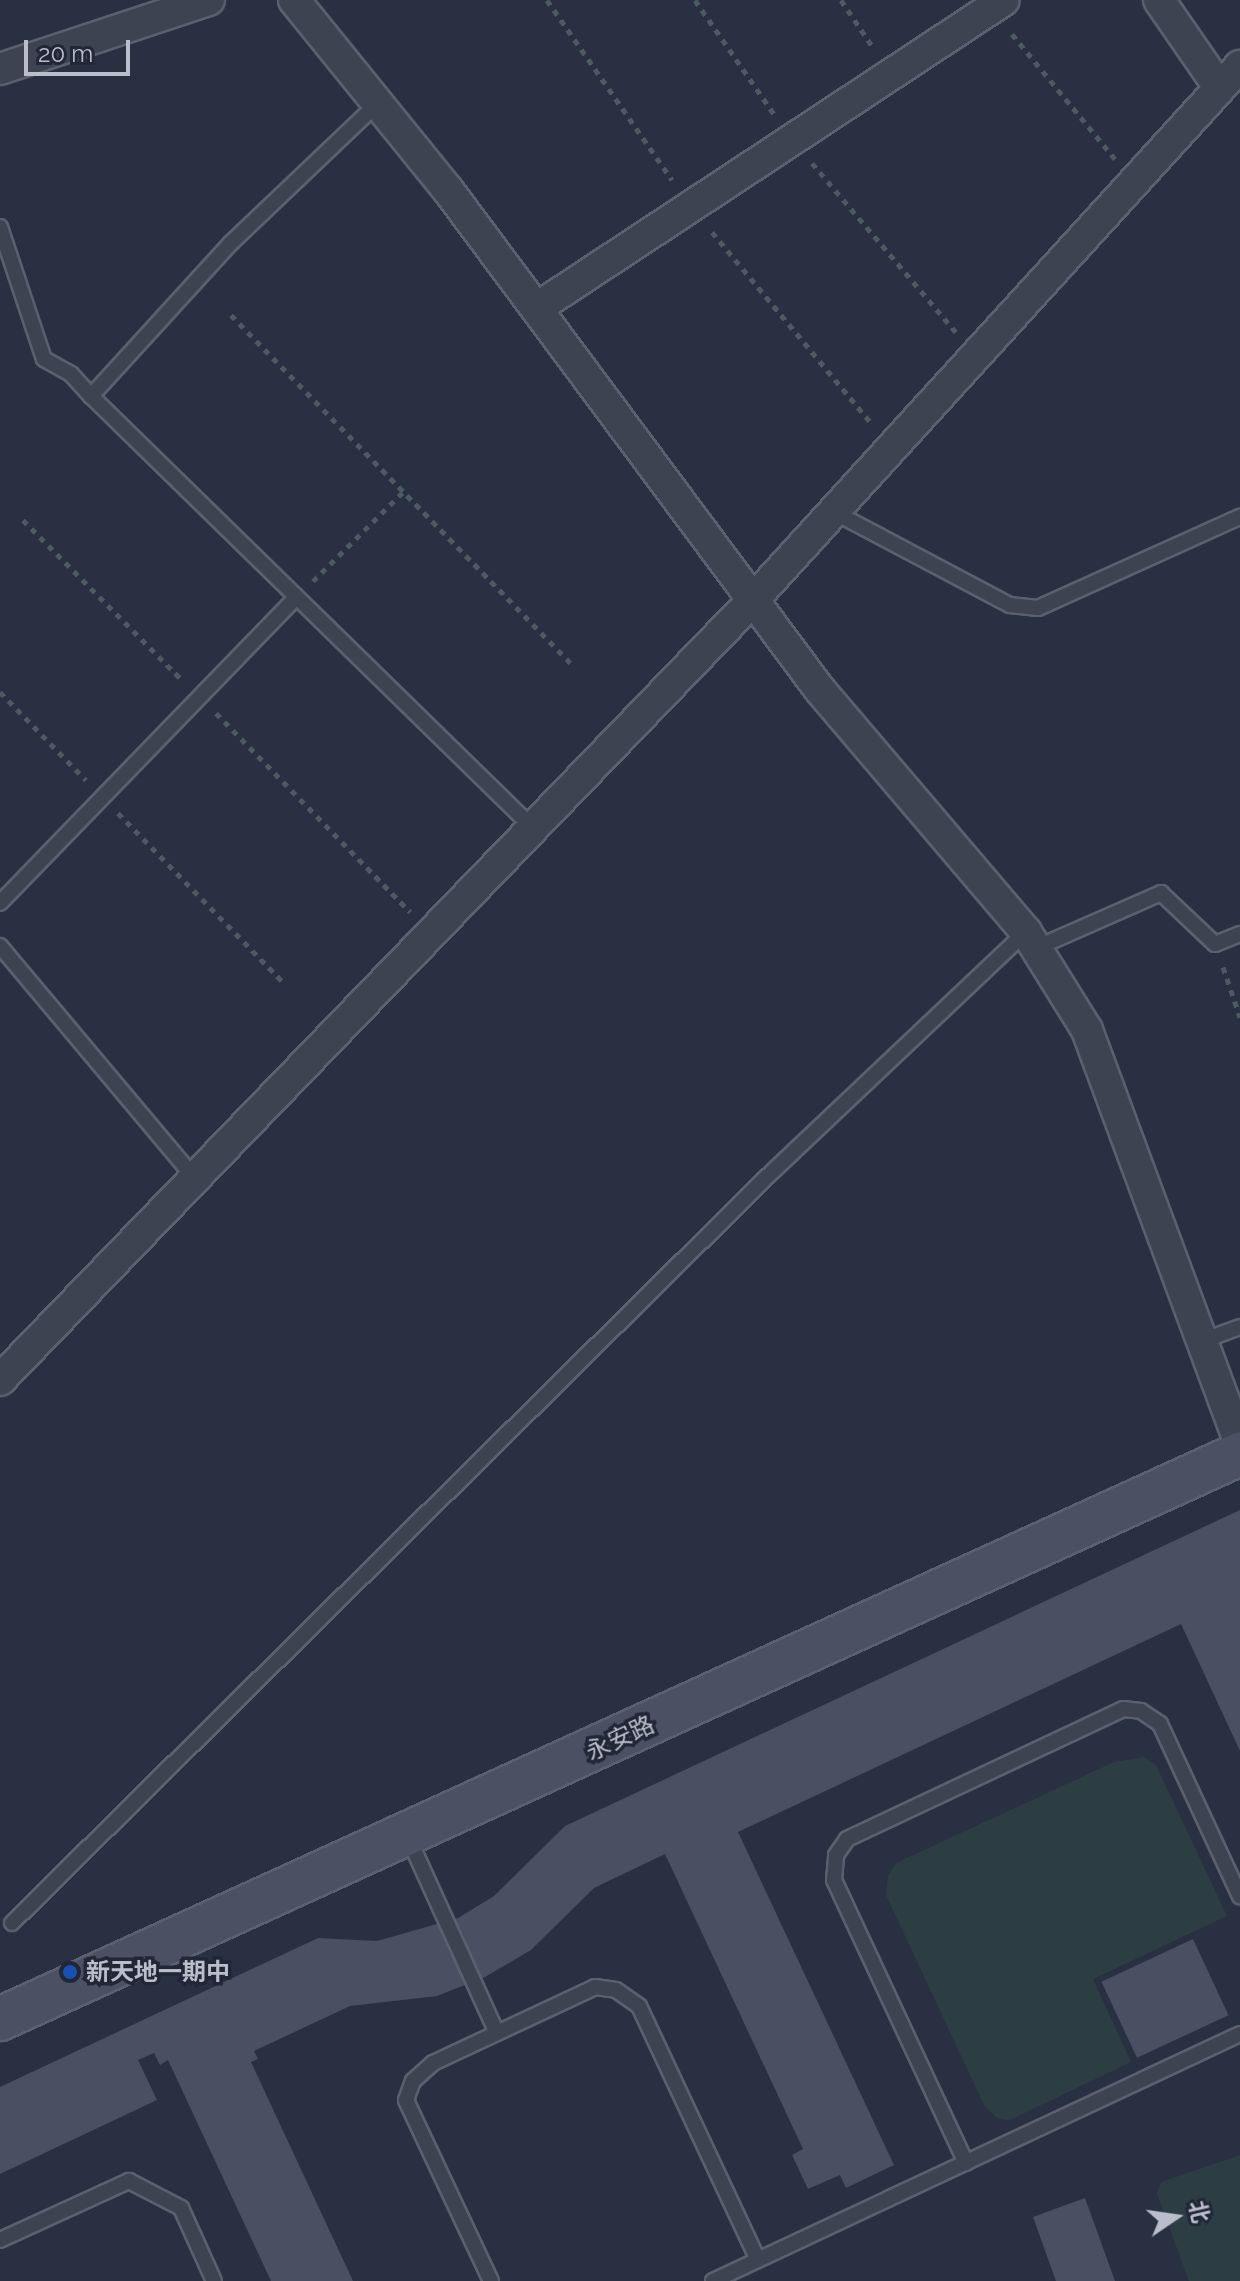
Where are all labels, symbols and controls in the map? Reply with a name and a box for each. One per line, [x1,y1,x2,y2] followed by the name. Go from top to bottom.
[28,24,134,74] scale bar
[38,39,93,68] text: 20 m
[581,1710,659,1766] street label: 永安路
[86,1958,230,1986] place label: 新天地一期中
[61,1963,79,1981] marker: 新天地一期中
[1136,2177,1216,2257] north arrow
[1184,2198,1215,2225] text: 北

